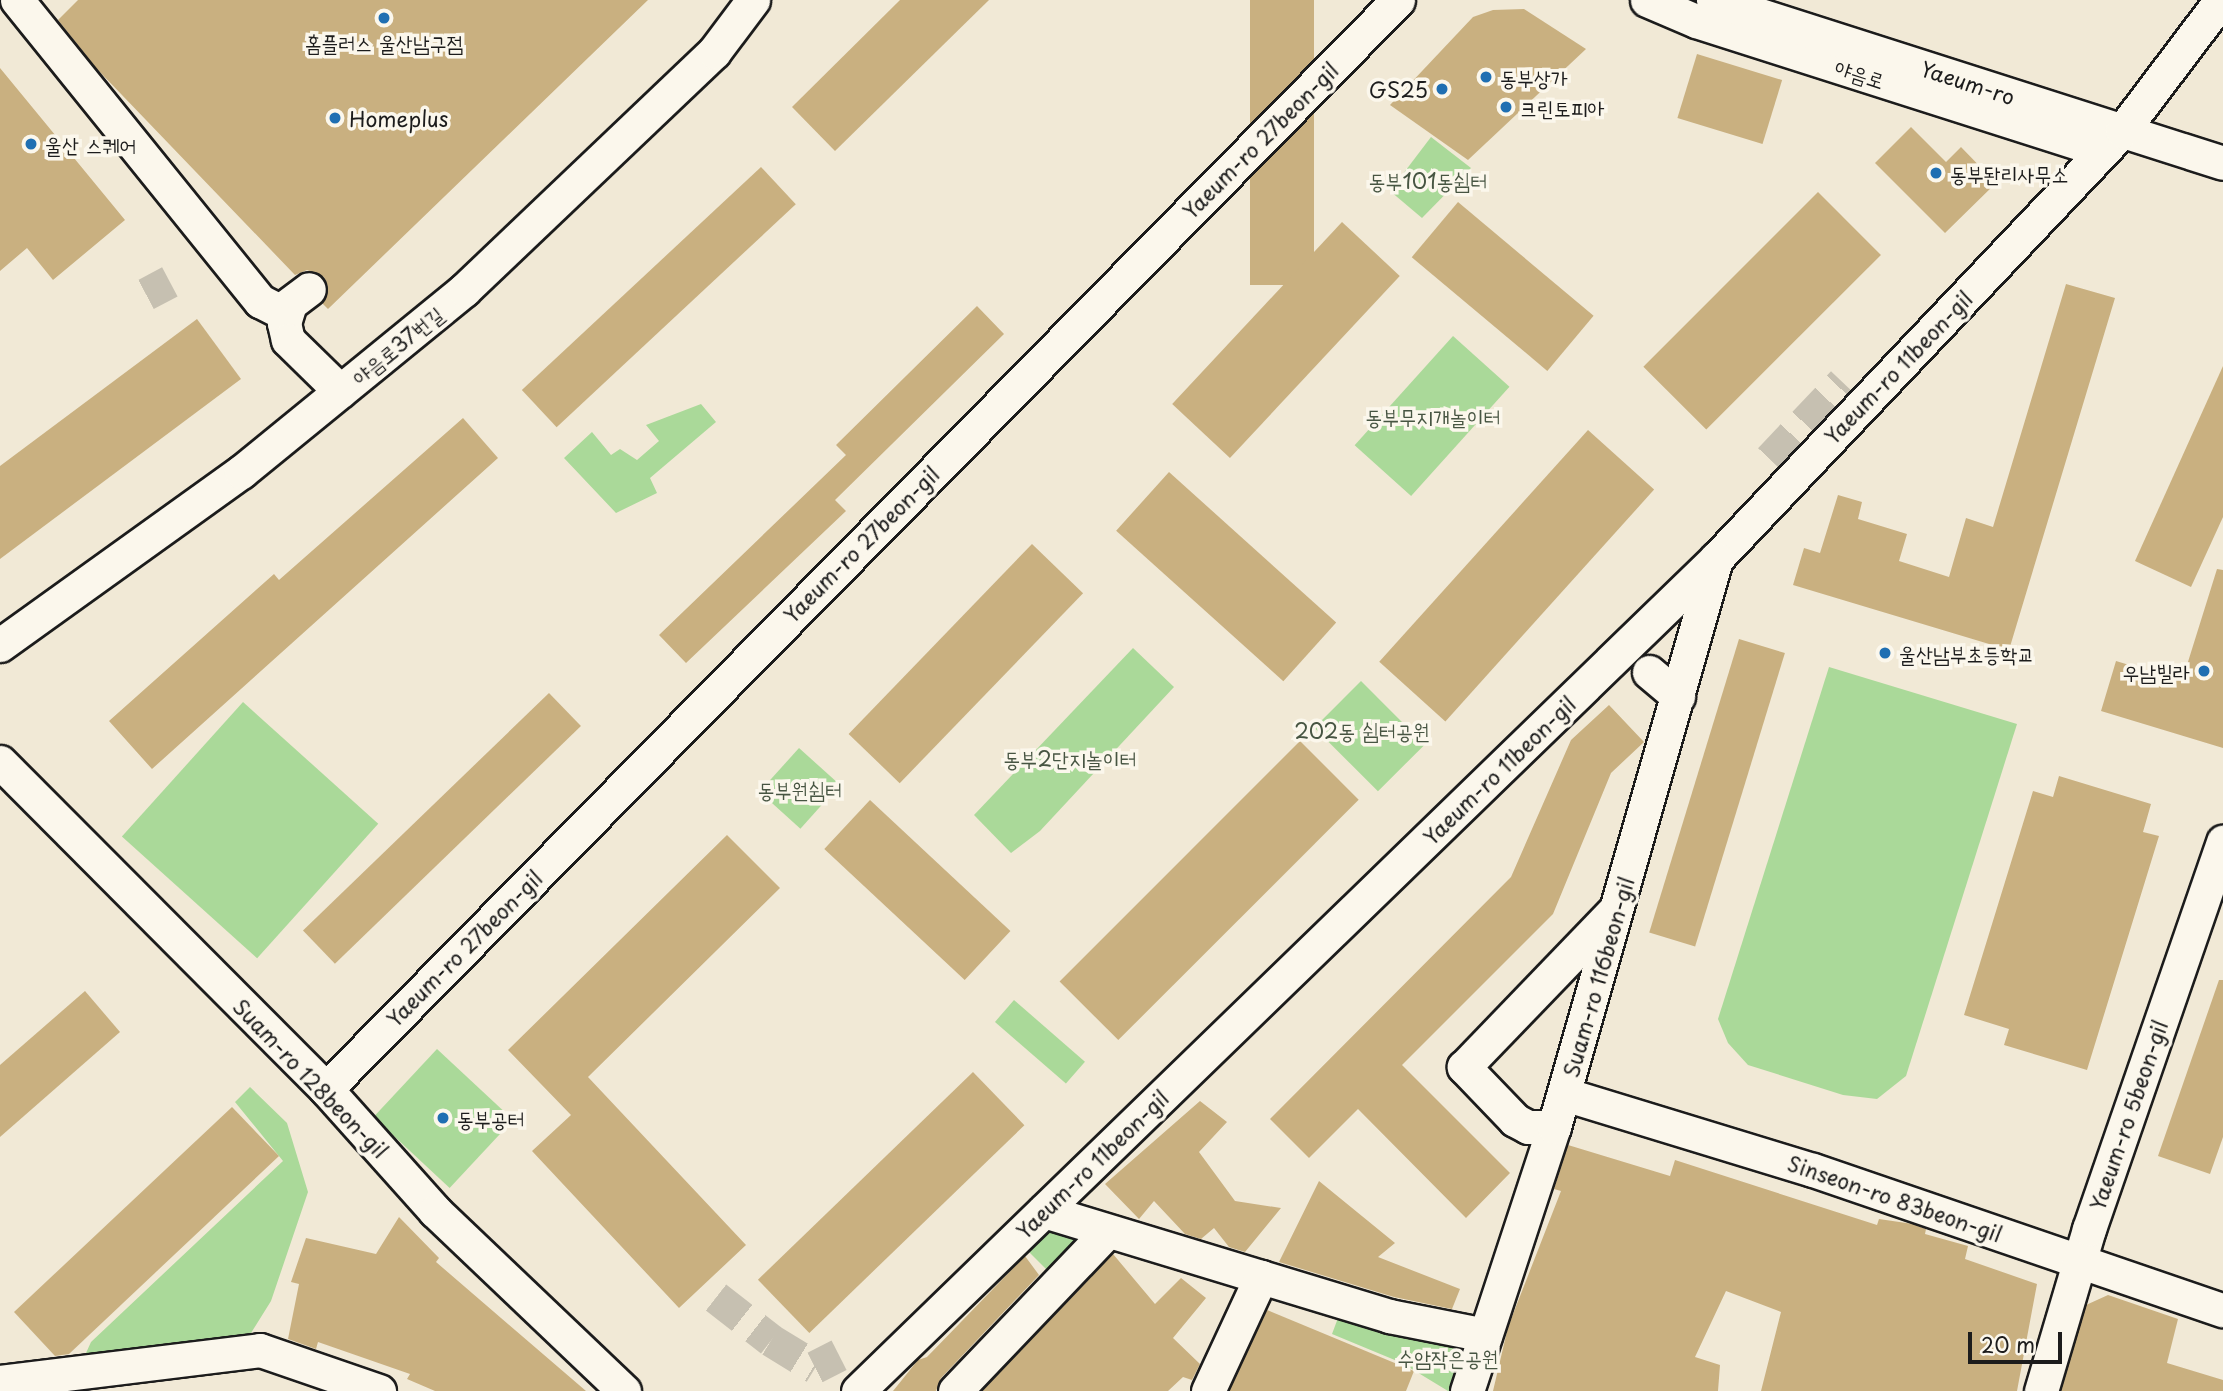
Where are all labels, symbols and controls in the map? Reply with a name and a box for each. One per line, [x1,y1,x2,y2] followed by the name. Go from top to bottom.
[376,10,392,26] marker: 홈플러스 울산남구점
[305,29,463,55] place label: 홈플러스 울산남구점
[1832,53,1888,93] street label: 야음로
[1918,55,2018,109] street label: Yaeum-ro
[1176,56,1344,224] street label: Yaeum-ro 27beon-gil
[1500,64,1568,90] place label: 동부상가
[1478,69,1494,85] marker: 동부상가
[1369,76,1428,102] place label: GS25
[1434,81,1450,97] marker: GS25
[1520,94,1604,120] place label: 크린토피아
[1498,99,1514,115] marker: 크린토피아
[349,105,448,131] place label: Homeplus
[327,110,343,126] marker: Homeplus
[45,131,136,157] place label: 울산 스퀘어
[23,136,39,152] marker: 울산 스퀘어
[1950,160,2068,186] place label: 동부돤리사무소
[1928,165,1944,181] marker: 동부돤리사무소
[1369,167,1487,193] park label: 동부101동쉼터
[1819,285,1977,449] street label: Yaeum-ro 11beon-gil
[346,301,448,389] street label: 야음로37번길
[1365,403,1501,429] park label: 동부무지개놀이터
[777,460,945,628] street label: Yaeum-ro 27beon-gil
[1899,640,2034,666] place label: 울산남부초등학교
[1877,645,1893,661] marker: 울산남부초등학교
[2122,658,2190,684] place label: 우남빌라
[2196,663,2212,679] marker: 우남빌라
[1417,691,1581,849] street label: Yaeum-ro 11beon-gil
[1294,717,1430,743] park label: 202동 쉼터공원
[1003,745,1137,771] park label: 동부2단지놀이터
[758,776,842,802] park label: 동부원쉼터
[380,864,548,1032] street label: Yaeum-ro 27beon-gil
[1557,874,1639,1080] street label: Suam-ro 116beon-gil
[228,993,394,1163] street label: Suam-ro 128beon-gil
[2084,1017,2172,1213] street label: Yaeum-ro 5beon-gil
[1010,1085,1174,1243] street label: Yaeum-ro 11beon-gil
[457,1105,525,1131] place label: 동부공터
[435,1110,451,1126] marker: 동부공터
[1784,1149,2006,1247] street label: Sinseon-ro 83beon-gil
[1971,1318,2066,1362] scale bar
[1981,1328,2035,1360] text: 20 m
[1397,1344,1499,1370] park label: 수암작은공원

